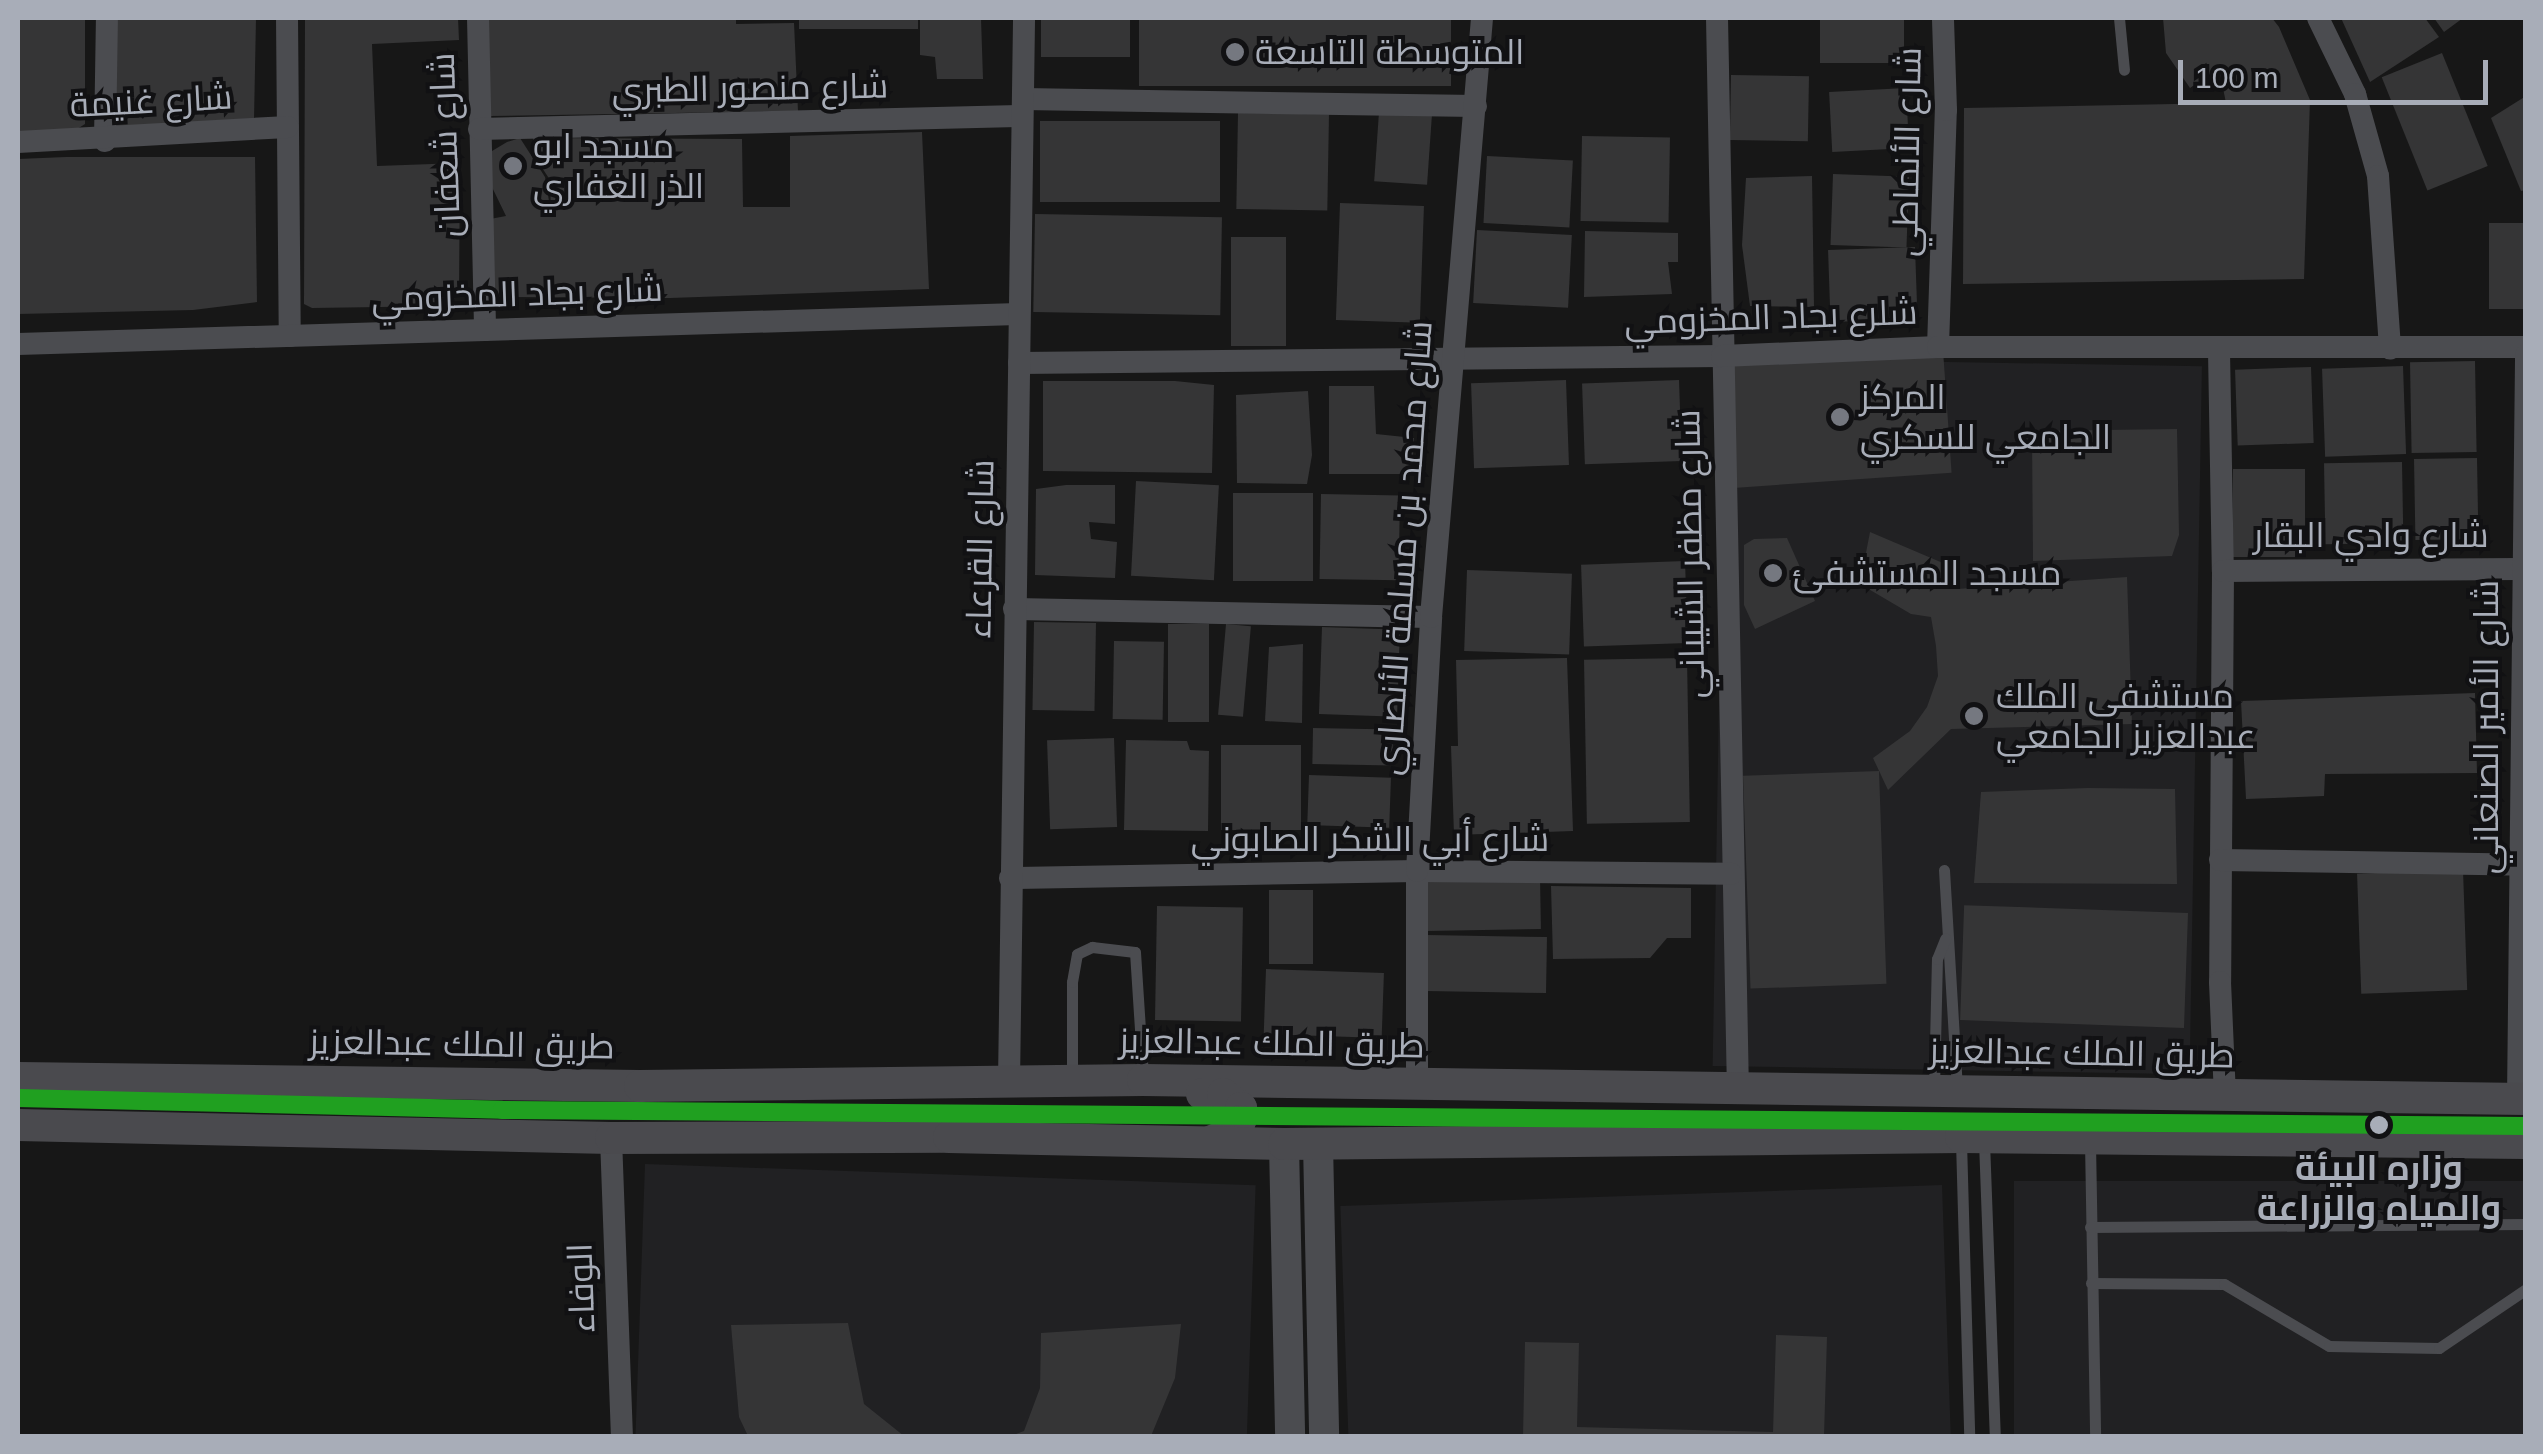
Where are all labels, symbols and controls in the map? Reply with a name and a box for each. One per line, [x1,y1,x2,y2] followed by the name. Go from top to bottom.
[1255,31,1524,73] place label: المتوسطة التاسعة
[2183,40,2493,102] scale bar
[1224,41,1246,63] marker: المتوسطة التاسعة
[1884,47,1930,257] street label: شارع الأنماطي
[421,52,469,238] street label: شارع شعفان
[2195,61,2278,94] text: 100 m
[611,65,889,111] street label: شارع منصور الطبري
[69,76,233,126] street label: شارع غنيمة
[533,125,704,207] place label: مسجد ابو الذر الغفاري
[502,155,524,177] marker: مسجد ابو الذر الغفاري
[371,268,663,320] street label: شارع بجاد المخزومي
[1624,291,1918,343] street label: شلرع بجاد المخزومي
[1367,319,1441,777] street label: شارع محمد بن مسلمة الأنصاري
[1860,376,2111,458] place label: المركز الجامعي للسكري
[1829,406,1851,428] marker: المركز الجامعي للسكري
[1666,409,1714,699] street label: شارع مظفر الشيباني
[957,459,1003,639] street label: شارع القرعاء
[2253,514,2489,556] street label: شارع وادي البقار
[1793,552,2062,594] place label: مسجد المستشفئ
[1762,562,1784,584] marker: مسجد المستشفئ
[2465,580,2507,874] street label: شارع الأمير الصنعاني
[1996,675,2256,757] place label: مستشفى الملك عبدالعزيز الجامعي
[1961,703,1987,729] marker: مستشفى الملك عبدالعزيز الجامعي
[1191,818,1549,860] street label: شارع أبي الشكر الصابوني
[1119,1019,1425,1067] street label: طريق الملك عبدالعزيز
[309,1020,615,1068] street label: طريق الملك عبدالعزيز
[1929,1029,2235,1077] street label: طريق الملك عبدالعزيز
[2362,1108,2396,1142] marker: وزاره البيئة والمياه والزراعة
[2257,1147,2501,1229] place label: وزاره البيئة والمياه والزراعة
[558,1242,604,1334] street label: الوفاء

